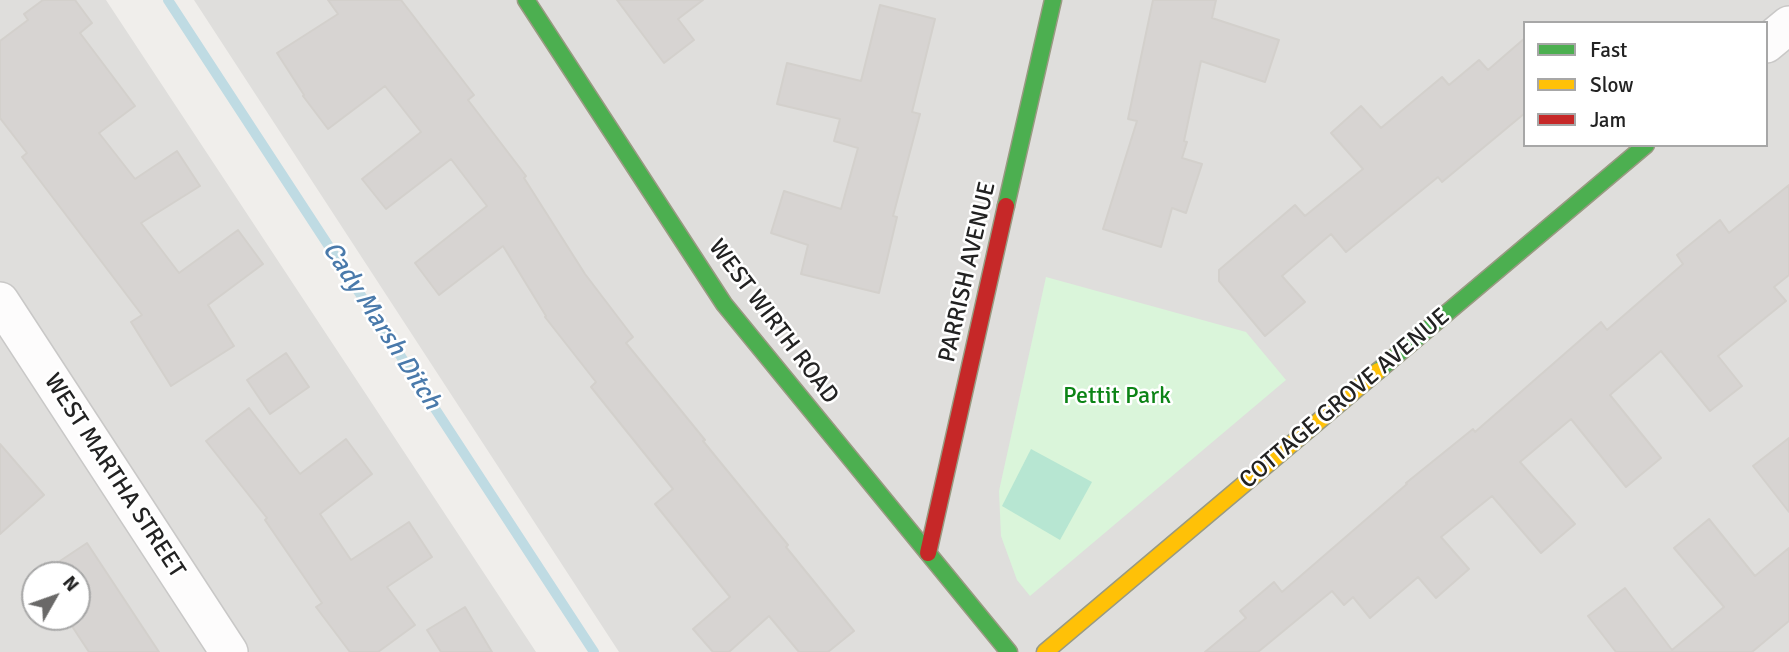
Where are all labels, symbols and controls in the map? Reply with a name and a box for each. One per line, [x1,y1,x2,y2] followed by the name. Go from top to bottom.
[1523,21,1768,147] legend
[1590,37,1627,63] text: Fast
[1590,72,1634,98] text: Slow
[1590,107,1626,133] text: Jam
[933,179,1003,365] street label: PARRISH AVENUE
[702,234,844,410] street label: WEST WIRTH ROAD
[315,236,447,416] water label: Cady Marsh Ditch
[1234,303,1456,495] street label: COTTAGE GROVE AVENUE
[37,368,191,584] street label: WEST MARTHA STREET
[1063,383,1171,411] park label: Pettit Park
[21,561,91,631] north arrow
[57,571,84,597] text: N

